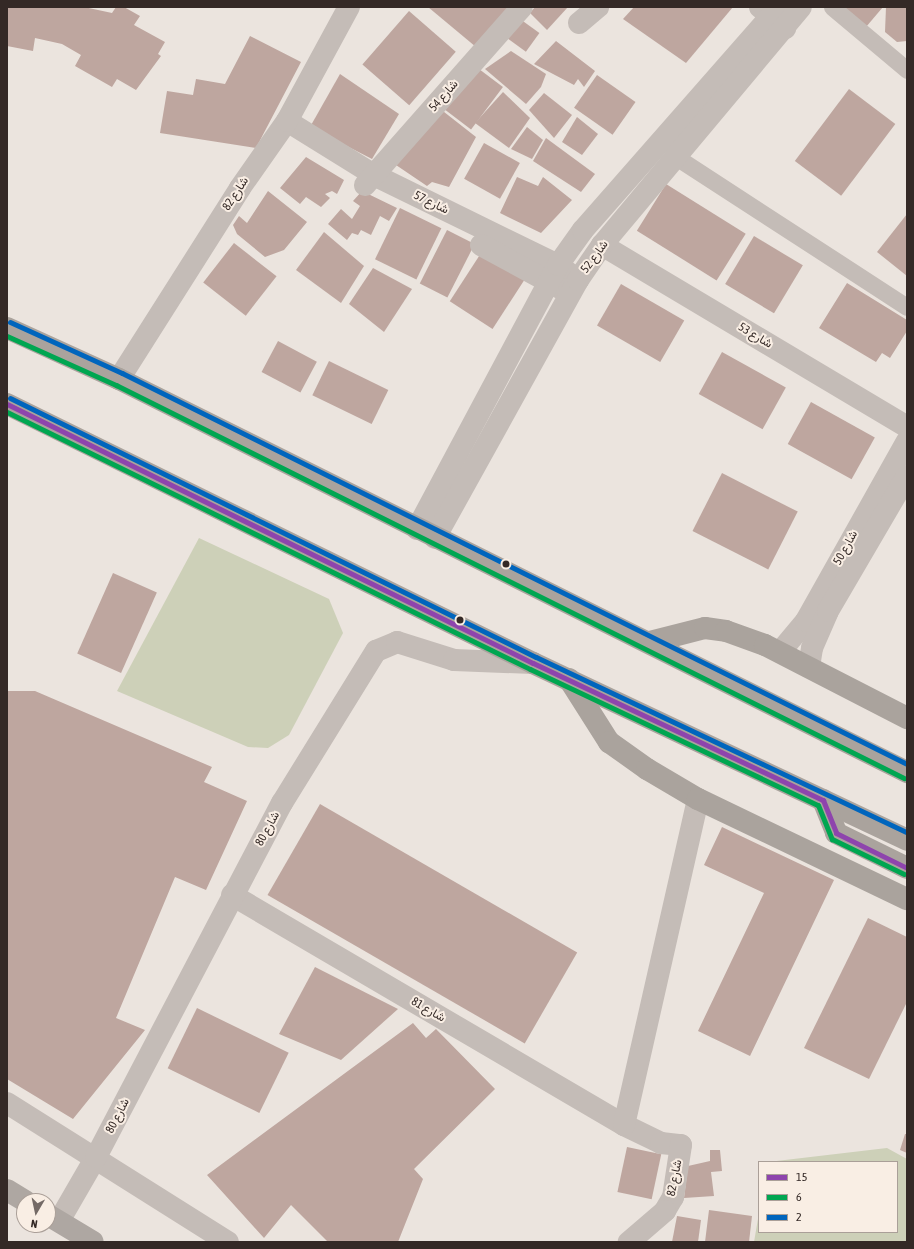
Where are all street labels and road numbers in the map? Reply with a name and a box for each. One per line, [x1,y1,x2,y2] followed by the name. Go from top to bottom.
[426,77,462,115] street label: شارع 54
[220,175,252,213] street label: شارع 82
[411,188,451,218] street label: شارع 57
[578,238,612,276] street label: شارع 52
[735,320,775,352] street label: شارع 53
[831,528,861,568] street label: شارع 50
[253,809,283,849] street label: شارع 80
[408,994,448,1026] street label: شارع 81
[103,1096,133,1136] street label: شارع 80
[664,1158,686,1198] street label: شارع 82

